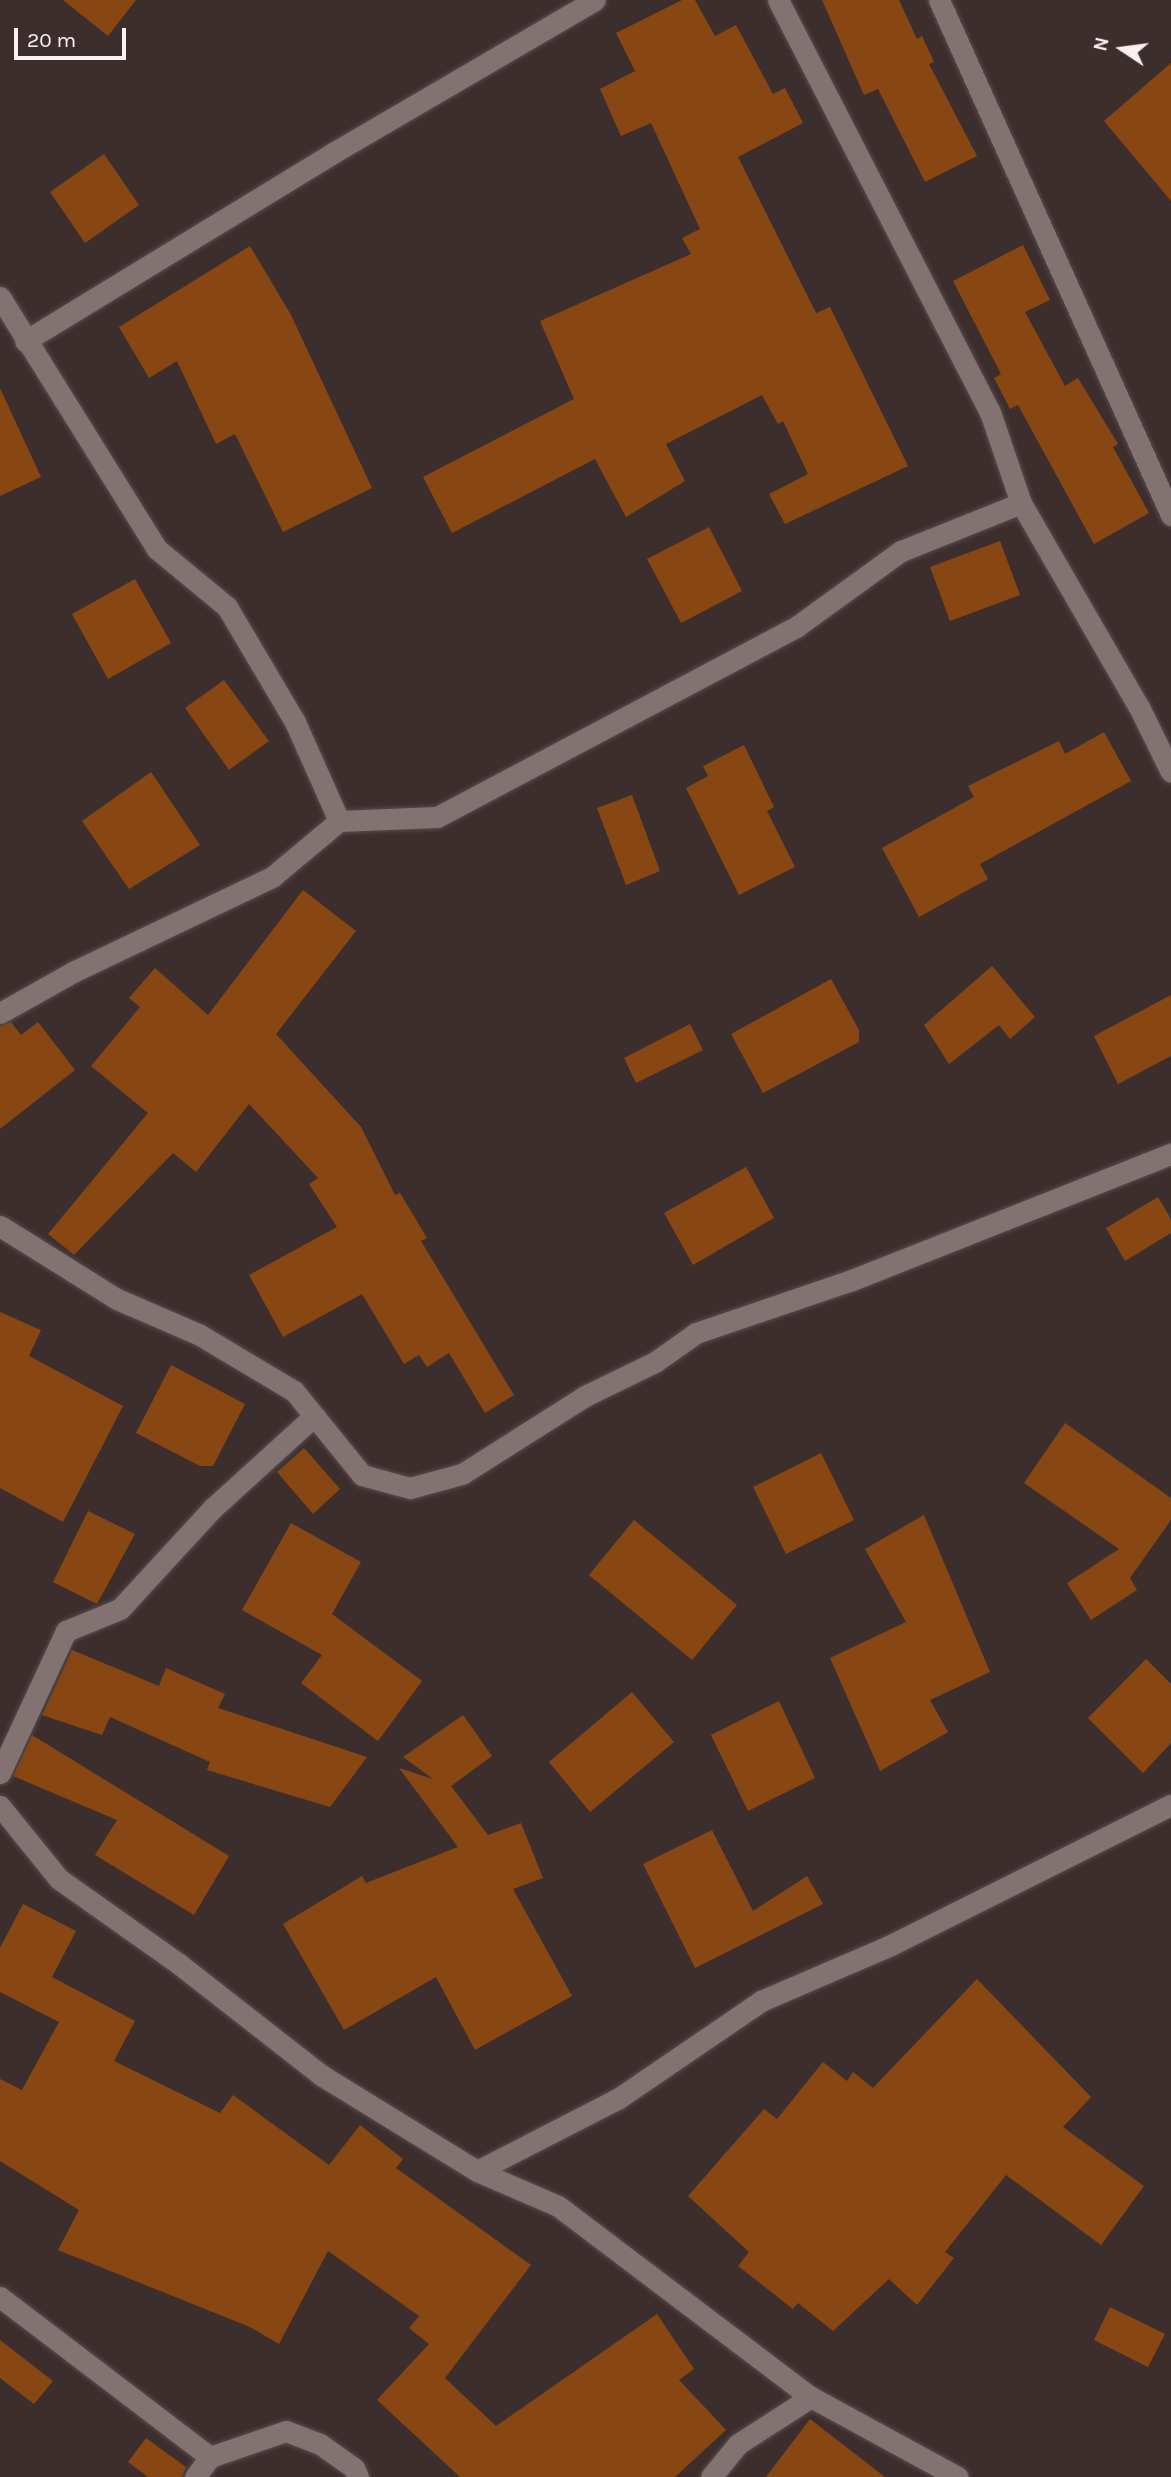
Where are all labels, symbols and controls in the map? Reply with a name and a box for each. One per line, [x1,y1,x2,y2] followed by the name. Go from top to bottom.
[18,14,130,58] scale bar
[1087,14,1157,84] north arrow
[27,28,76,52] text: 20 m
[1089,35,1114,53] text: N

